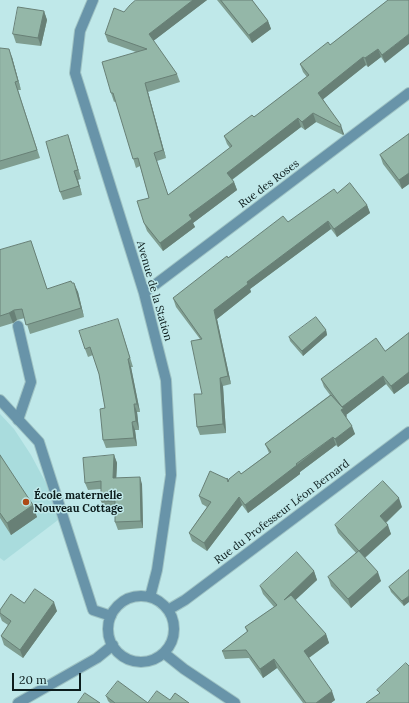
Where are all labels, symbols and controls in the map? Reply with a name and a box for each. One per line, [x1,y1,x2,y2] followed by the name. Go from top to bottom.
[236,157,302,211] street label: Rue des Roses
[133,239,175,343] street label: Avenue de la Station
[212,457,352,567] street label: Rue du Professeur Léon Bernard
[34,489,123,515] place label: École maternelle Nouveau Cottage
[21,497,31,507] marker: École maternelle Nouveau Cottage
[14,665,83,691] scale bar
[19,672,47,687] text: 20 m

